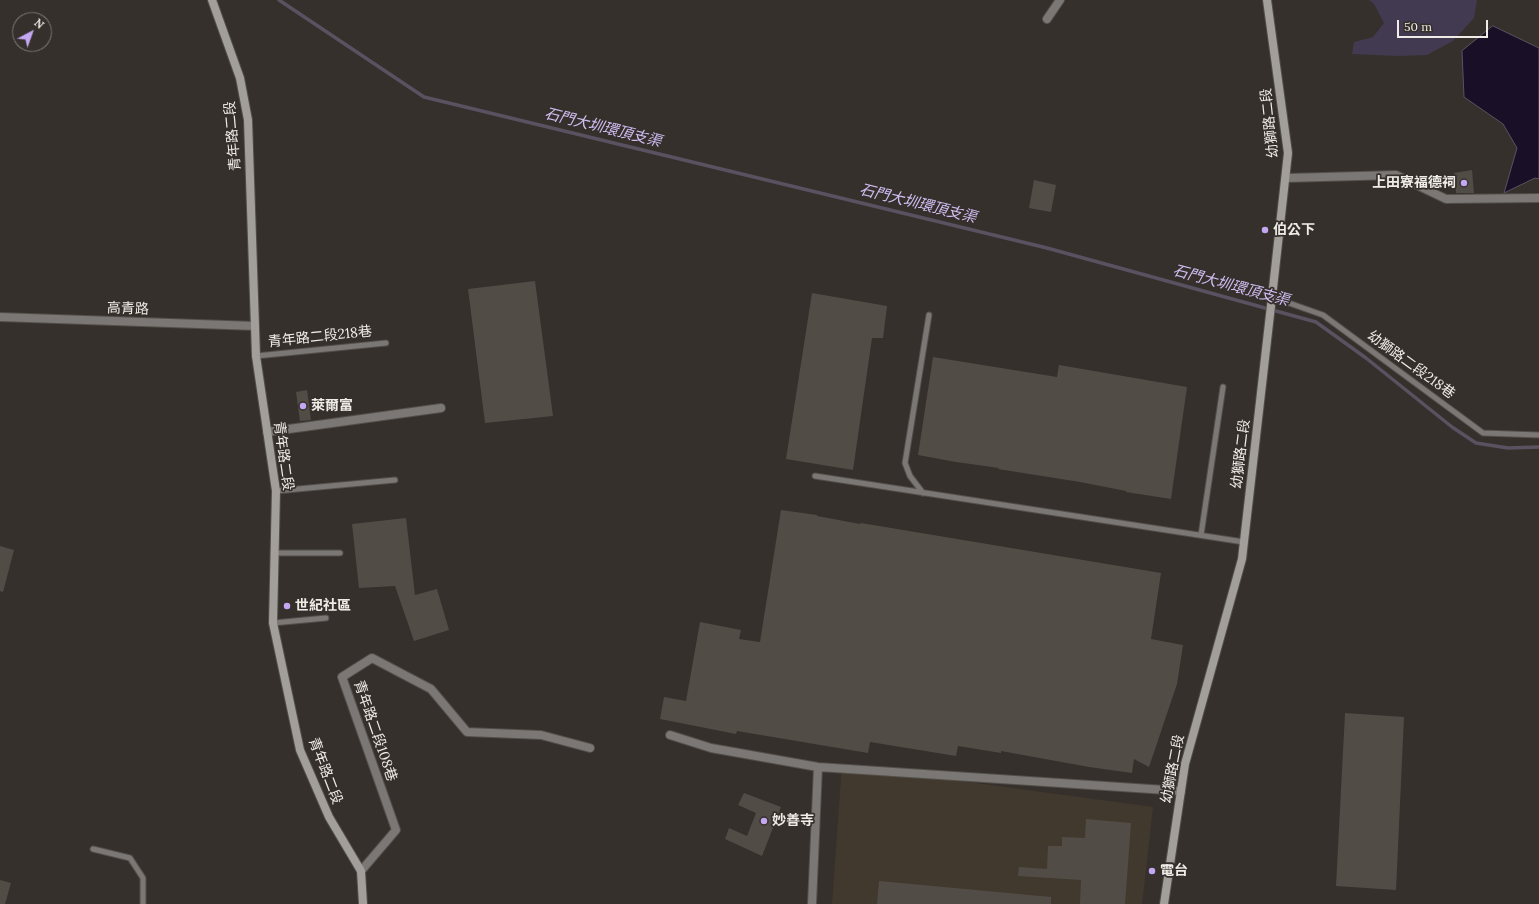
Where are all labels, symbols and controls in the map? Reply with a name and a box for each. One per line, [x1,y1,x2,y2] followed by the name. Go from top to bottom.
[12,12,52,52] north arrow
[1399,12,1490,38] scale bar
[31,16,47,32] text: N
[1404,19,1432,34] text: 50 m
[1258,87,1282,159] street label: 幼獅路二段
[222,100,244,172] street label: 青年路二段
[543,105,663,151] water label: 石門大圳環頂支渠
[1372,175,1456,191] place label: 上田寮福德祠
[1459,178,1469,188] marker: 上田寮福德祠
[858,181,978,227] water label: 石門大圳環頂支渠
[1273,222,1315,238] place label: 伯公下
[1260,225,1270,235] marker: 伯公下
[1171,262,1291,310] water label: 石門大圳環頂支渠
[107,300,149,318] street label: 高青路
[267,323,373,351] street label: 青年路二段218巷
[1364,327,1458,403] street label: 幼獅路二段218巷
[311,398,353,414] place label: 萊爾富
[298,401,308,411] marker: 萊爾富
[1228,418,1254,490] street label: 幼獅路二段
[270,420,296,492] street label: 青年路二段
[295,598,351,614] place label: 世紀社區
[282,601,292,611] marker: 世紀社區
[350,678,400,784] street label: 青年路二段108巷
[1158,733,1188,805] street label: 幼獅路二段
[305,735,345,807] street label: 青年路二段
[772,813,814,829] place label: 妙善寺
[759,816,769,826] marker: 妙善寺
[1160,863,1188,879] place label: 電台
[1147,866,1157,876] marker: 電台

